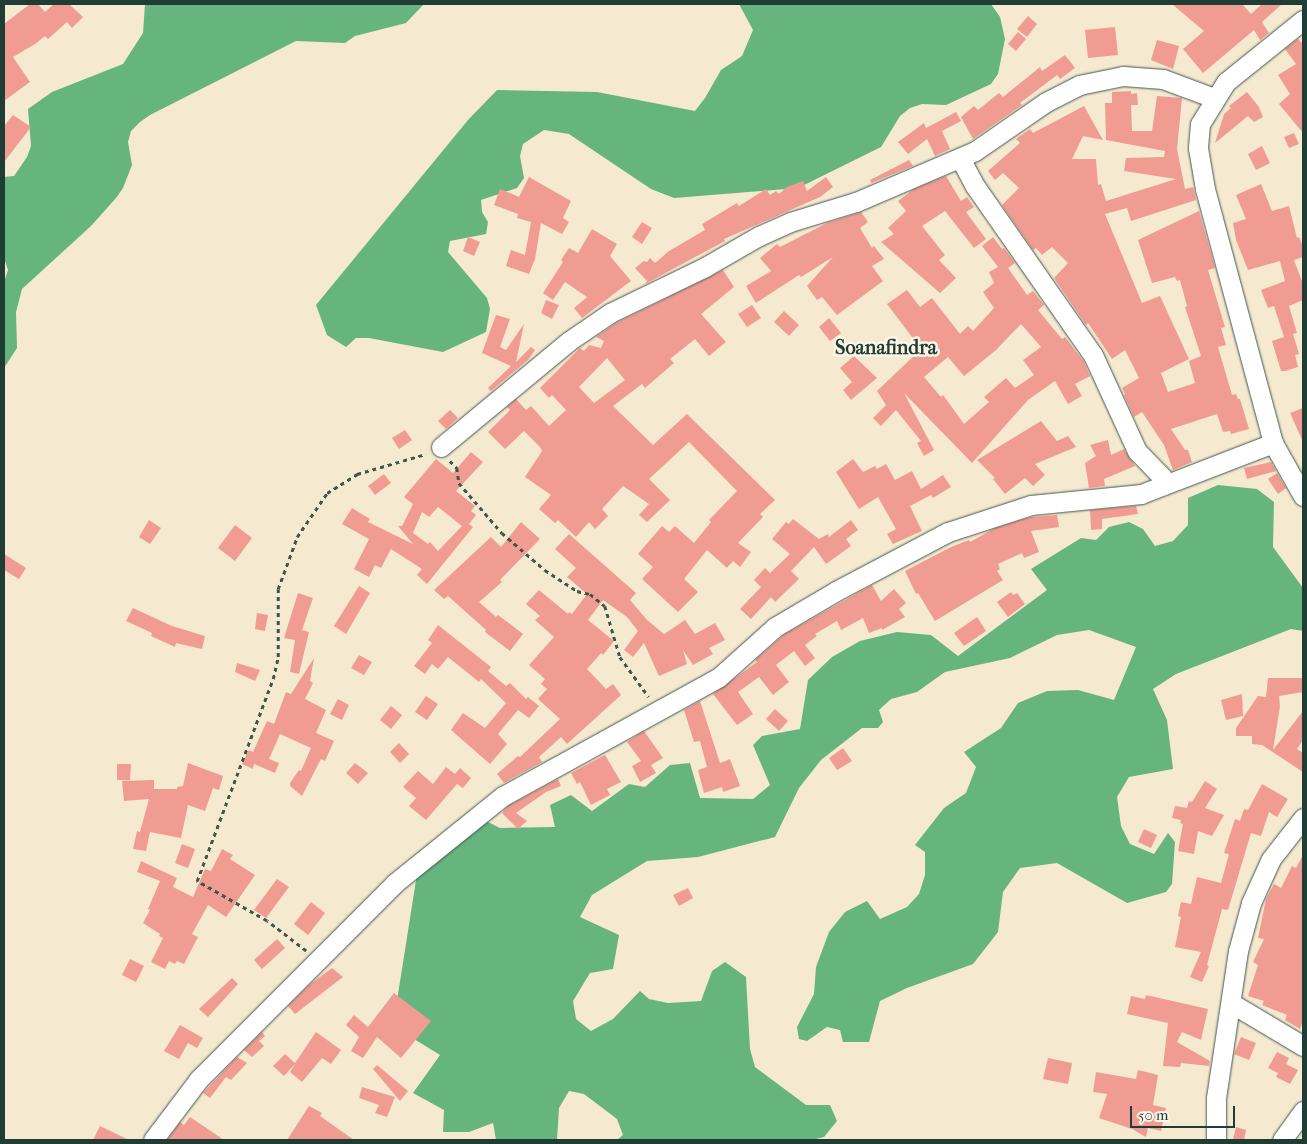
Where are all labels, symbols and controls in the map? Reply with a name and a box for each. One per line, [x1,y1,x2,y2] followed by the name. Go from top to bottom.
[835,335,937,359] district label: Soanafindra
[1132,1096,1237,1128] scale bar
[1138,1106,1168,1124] text: 50 m

